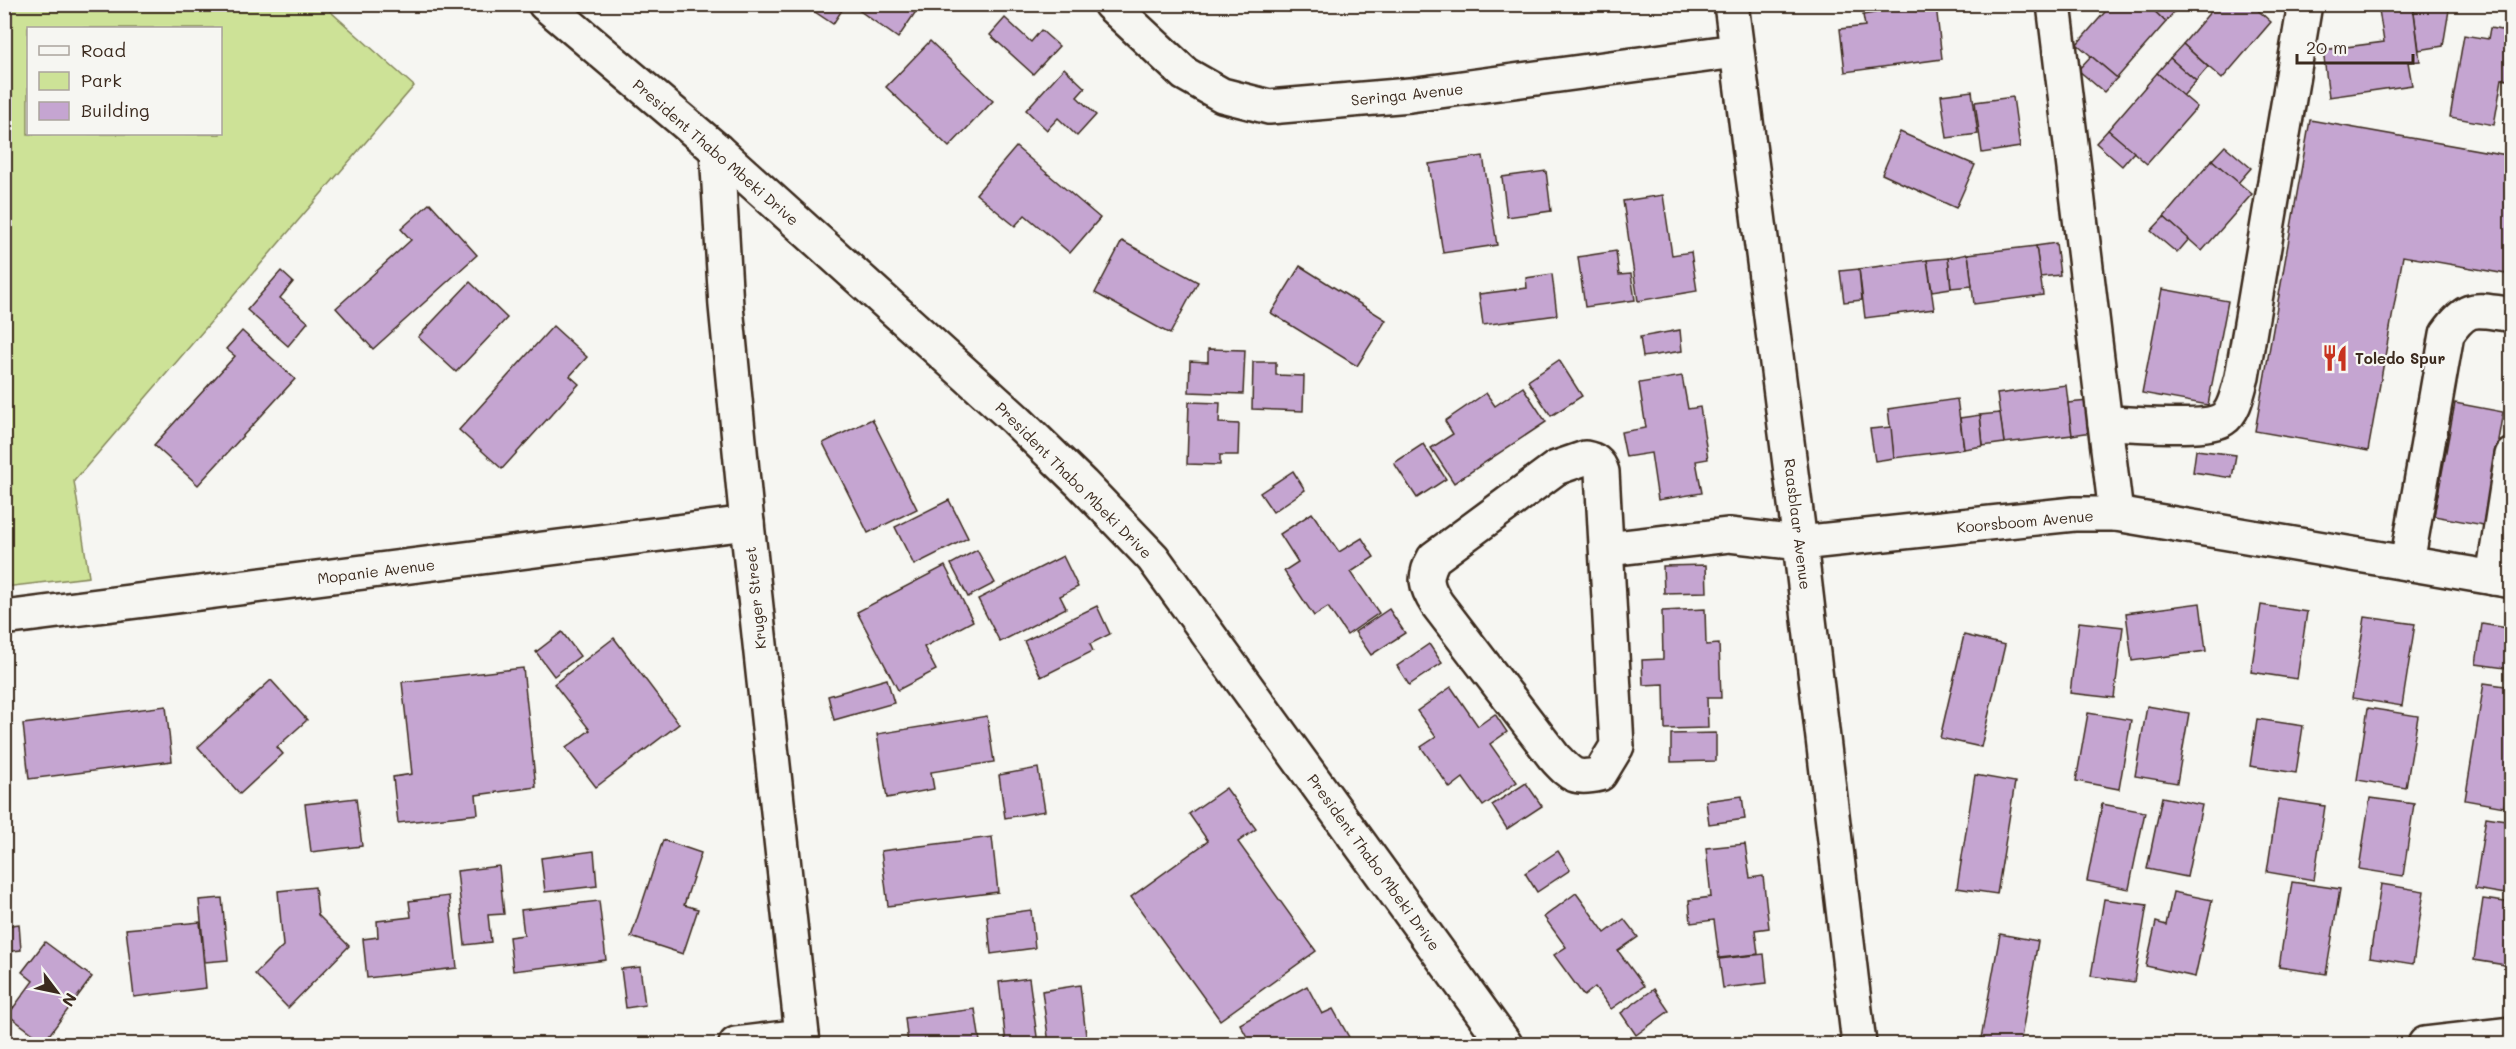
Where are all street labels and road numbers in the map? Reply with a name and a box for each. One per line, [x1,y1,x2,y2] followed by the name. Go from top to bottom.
[629,74,803,230] street label: President Thabo Mbeki Drive
[1350,78,1464,110] street label: Seringa Avenue
[991,397,1157,563] street label: President Thabo Mbeki Drive
[1780,457,1816,591] street label: Raasblaar Avenue
[1956,505,2094,537] street label: Koorsboom Avenue
[740,546,770,650] street label: Kruger Street
[316,554,436,588] street label: Mopanie Avenue
[1303,770,1445,954] street label: President Thabo Mbeki Drive

